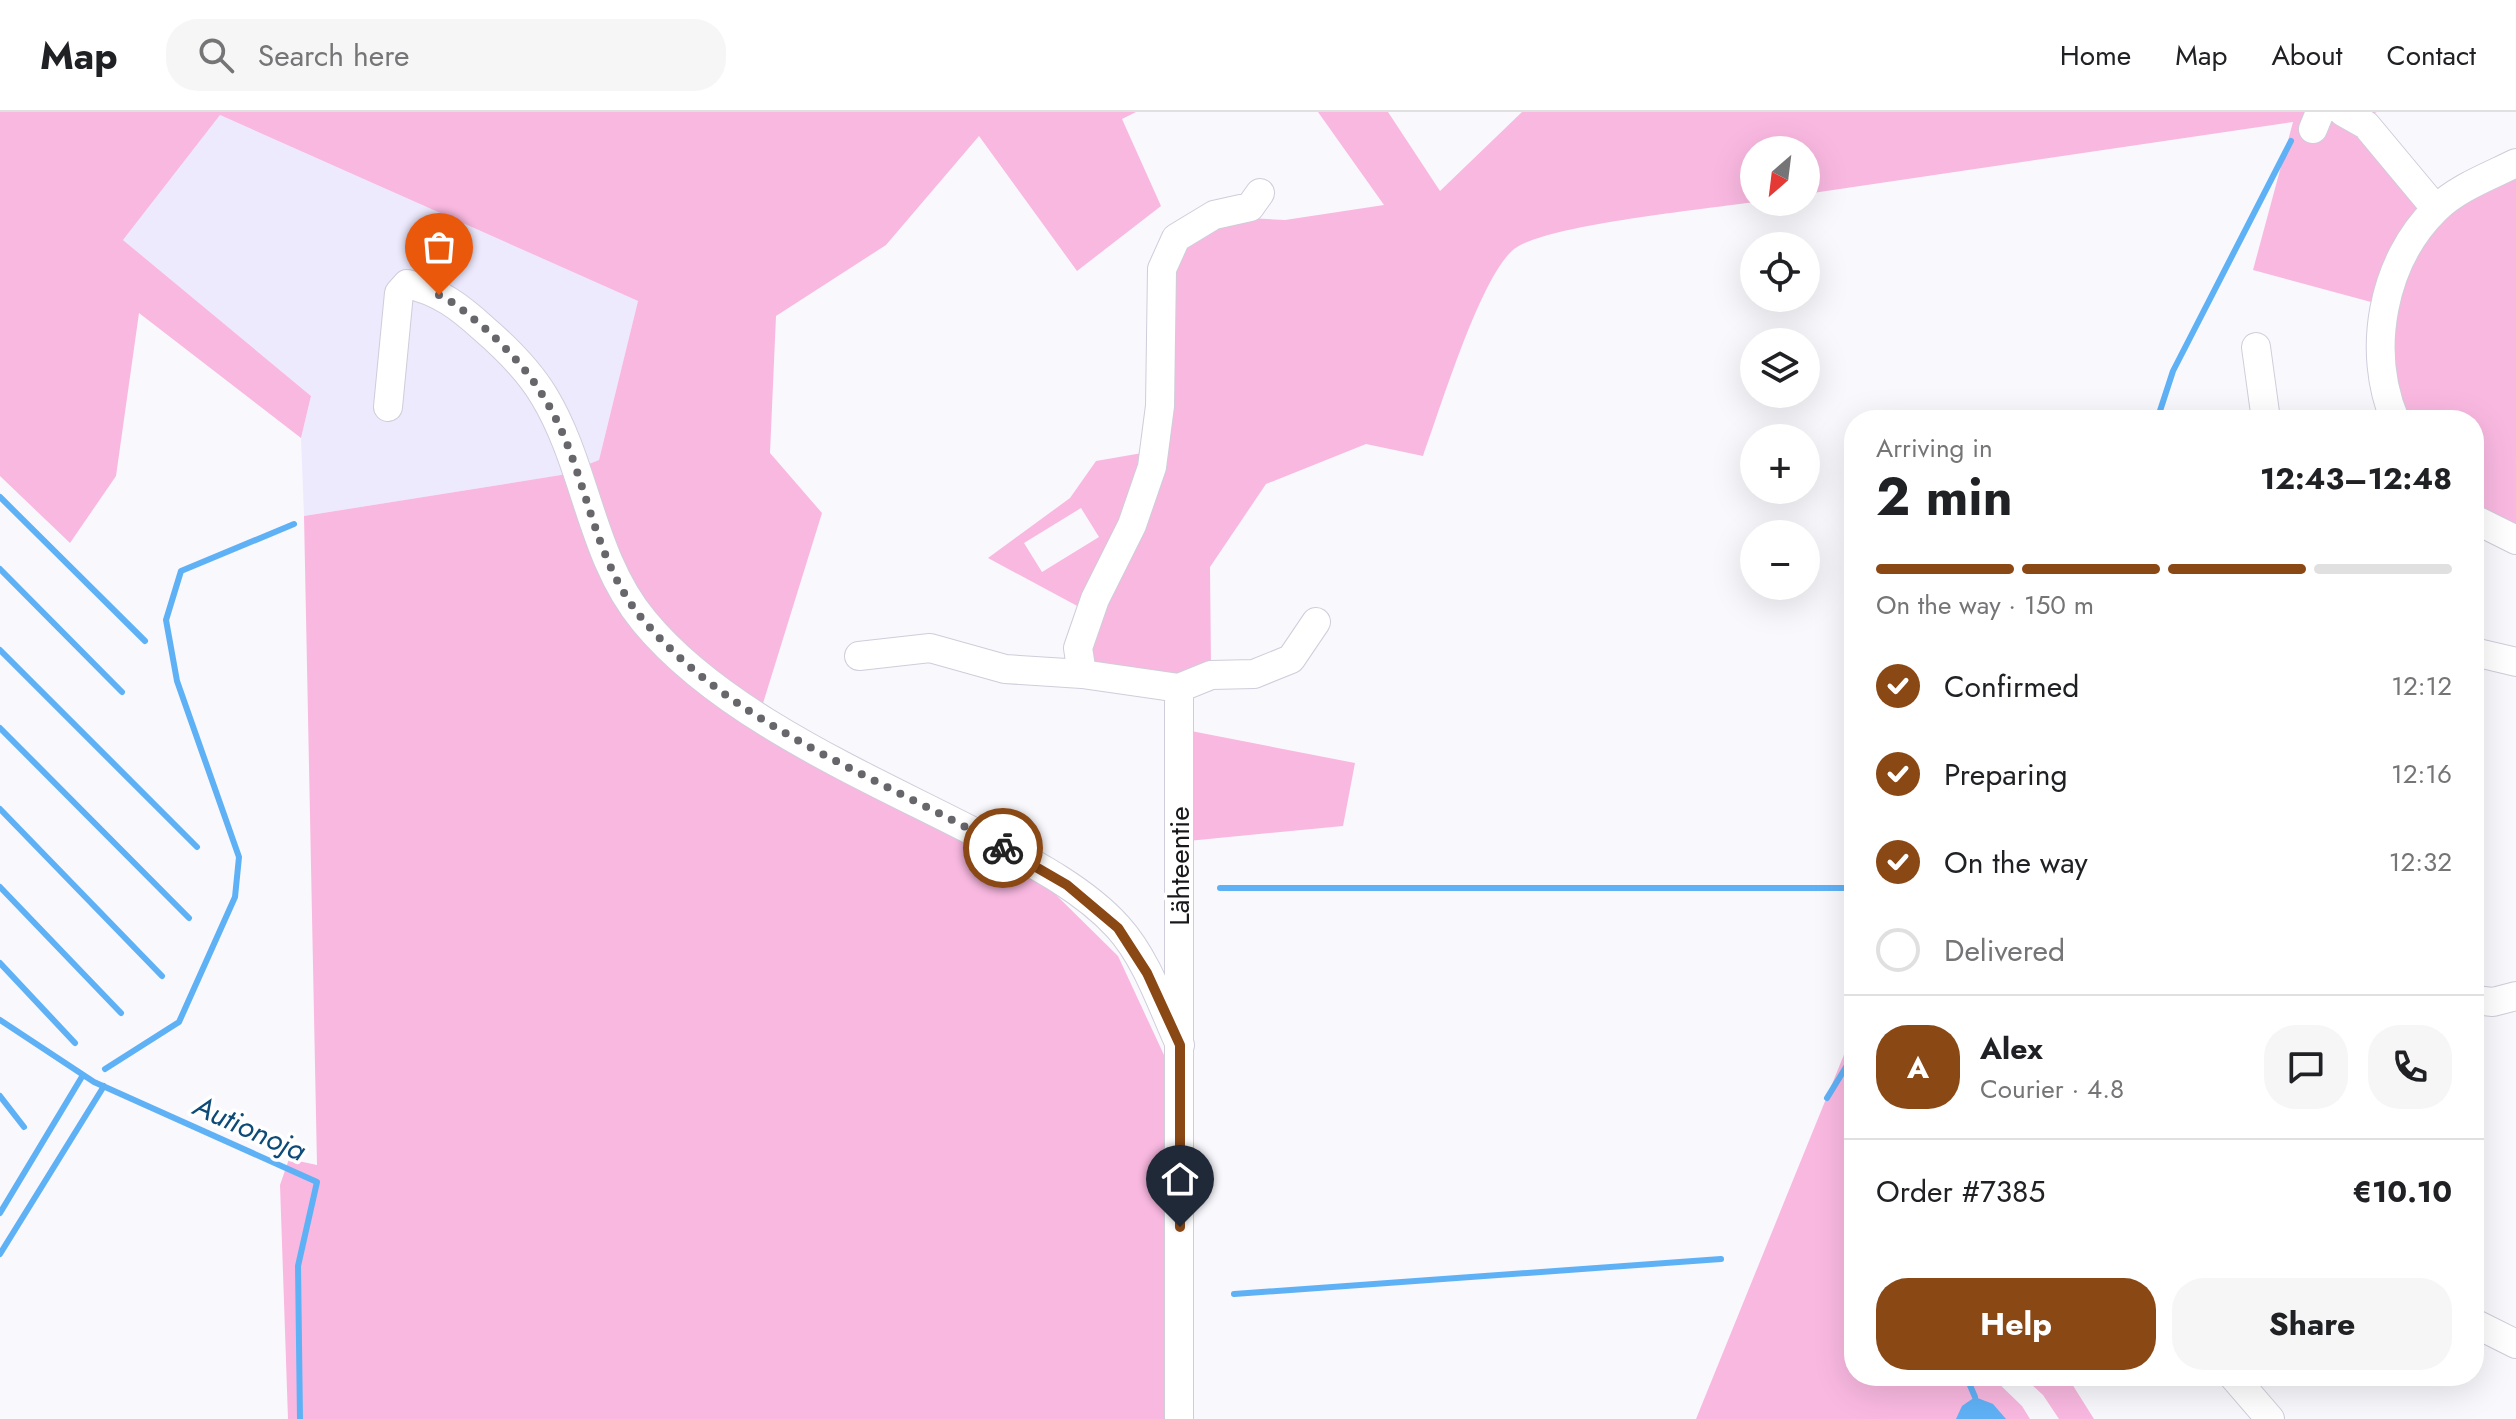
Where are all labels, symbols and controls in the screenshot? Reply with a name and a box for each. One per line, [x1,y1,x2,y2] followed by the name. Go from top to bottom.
[166,19,726,91] search box
[40,28,118,83] text: Map
[194,33,238,77] icon: search
[258,34,410,77] text: Search here
[2060,35,2131,76] text: Home
[2175,35,2227,76] text: Map
[2271,35,2343,76] text: About
[2387,35,2476,76] text: Contact
[1740,136,1820,216] north arrow
[1740,136,1820,600] map controls
[405,213,473,295] pin
[417,225,461,269] icon: bag
[1740,232,1820,312] button: locate
[1740,328,1820,408] button: layers
[1740,424,1820,504] button: +
[1876,429,1993,467] text: Arriving in
[2260,457,2452,500] text: 12:43–12:48
[1876,459,2013,535] text: 2 min
[1740,520,1820,600] button: −
[1876,586,2094,624] text: On the way · 150 m
[1876,664,1920,708] icon: check
[1944,665,2079,708] text: Confirmed
[2391,667,2452,705] text: 12:12
[1876,752,1920,796] icon: check
[1944,753,2068,796] text: Preparing
[2391,755,2452,793] text: 12:16
[1159,806,1200,926] street label: Lähteentie
[963,808,1043,888] courier
[981,826,1025,870] icon: bike
[1876,840,1920,884] icon: check
[1944,841,2088,884] text: On the way
[2389,843,2452,881] text: 12:32
[1944,929,2065,972] text: Delivered
[2264,1025,2348,1109] button: chat
[2368,1025,2452,1109] button: phone
[1980,1027,2043,1070] text: Alex
[1907,1046,1929,1089] text: A
[1980,1070,2124,1108] text: Courier · 4.8
[186,1084,314,1172] water label: Autionoja
[1146,1145,1214,1227] pin
[1158,1157,1202,1201] icon: home
[1876,1170,2045,1213] text: Order #7385
[2352,1170,2452,1213] text: €10.10
[1876,1278,2156,1370] button: Help
[2172,1278,2452,1370] button: Share

